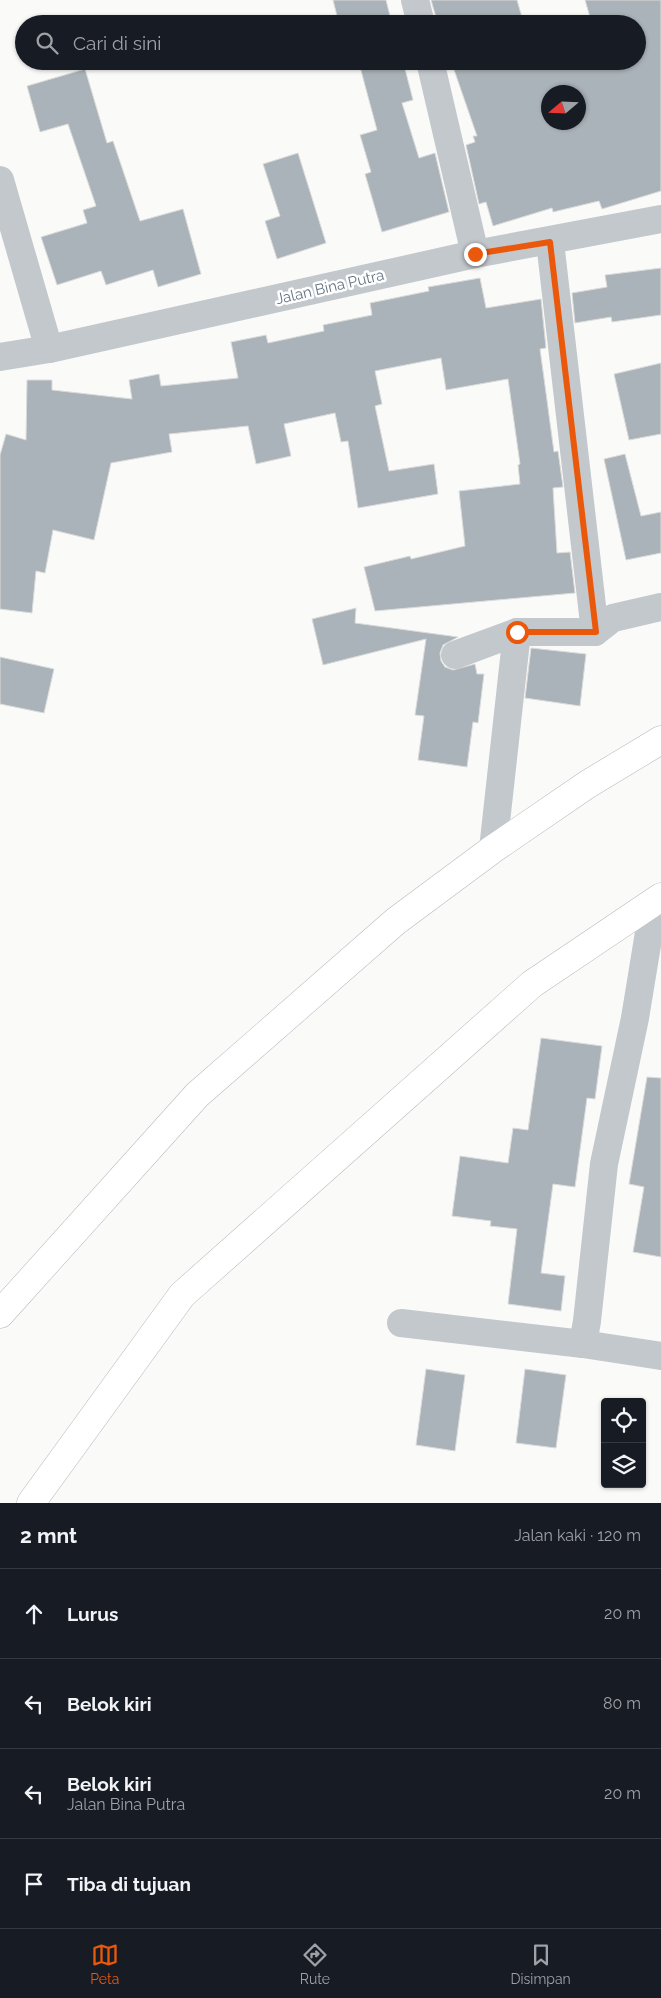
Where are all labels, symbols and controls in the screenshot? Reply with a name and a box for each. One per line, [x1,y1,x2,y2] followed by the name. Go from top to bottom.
[15,15,646,70] search box
[33,29,61,57] icon: search
[73,32,161,54] text: Cari di sini
[541,85,586,130] north arrow
[464,243,487,266] route end
[274,266,386,308] street label: Jalan Bina Putra
[506,621,529,644] route start
[601,1398,646,1488] map controls
[601,1398,646,1443] button: locate
[601,1443,646,1488] button: layers
[20,1523,77,1548] text: 2 mnt
[514,1526,641,1545] text: Jalan kaki · 120 m
[20,1600,48,1628] icon: ahead
[67,1603,118,1625] text: Lurus
[604,1604,641,1623] text: 20 m
[20,1690,48,1718] icon: left
[67,1693,152,1715] text: Belok kiri
[603,1694,641,1713] text: 80 m
[67,1773,152,1795] text: Belok kiri
[20,1780,48,1808] icon: left
[604,1784,641,1803] text: 20 m
[67,1795,185,1814] text: Jalan Bina Putra
[20,1870,48,1898] icon: arrive
[67,1873,191,1895] text: Tiba di tujuan
[90,1941,119,1987] tab: Peta
[300,1941,330,1987] tab: Rute
[511,1941,571,1987] tab: Disimpan

